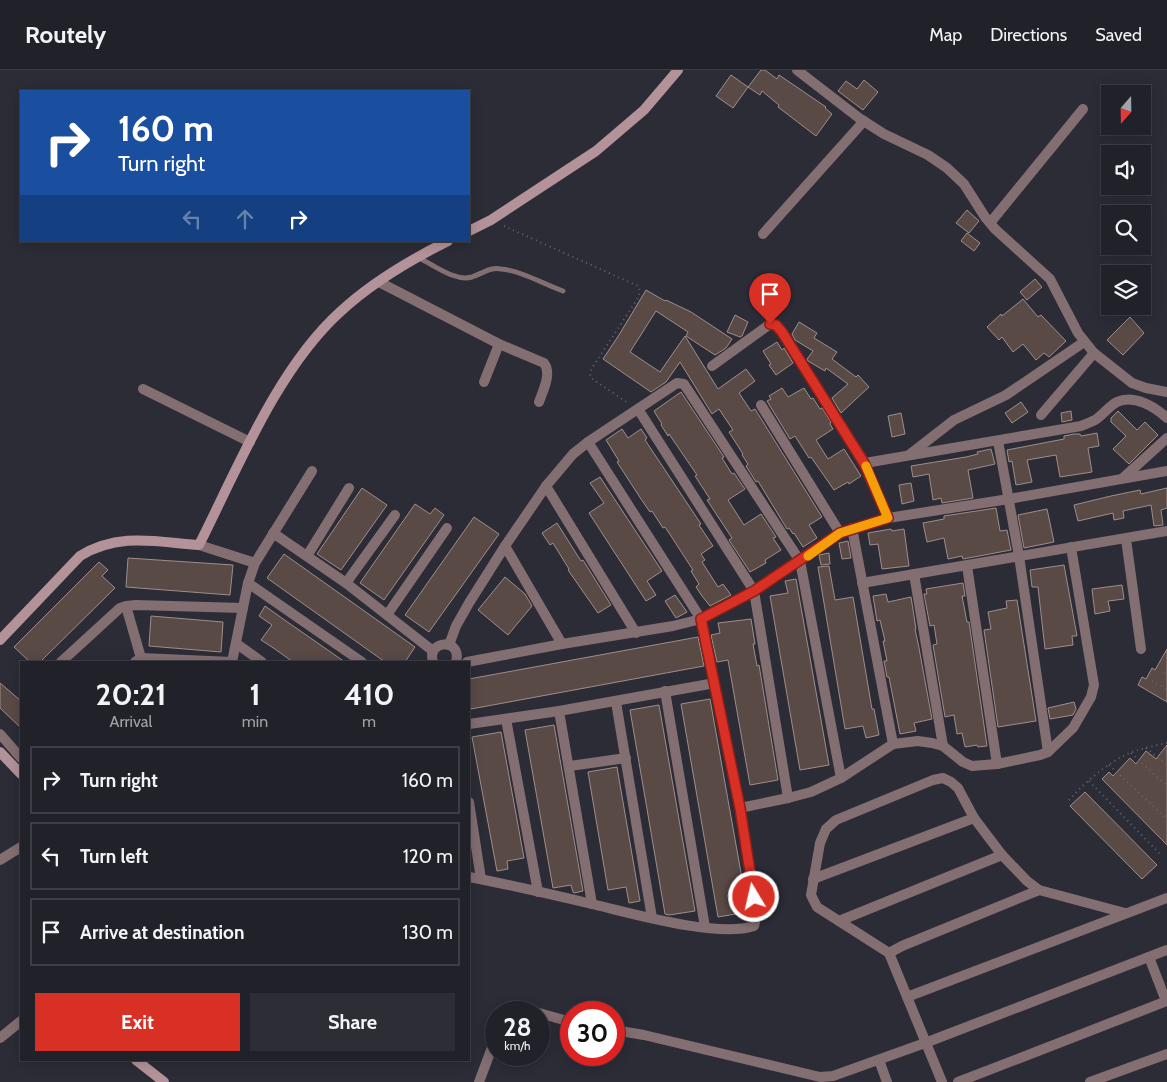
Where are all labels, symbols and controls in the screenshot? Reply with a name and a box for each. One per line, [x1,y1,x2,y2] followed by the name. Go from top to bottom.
[25,20,106,49] text: Routely
[929,24,962,46] text: Map
[990,24,1067,46] text: Directions
[1095,24,1142,46] text: Saved
[1101,85,1151,135] north arrow
[1101,85,1151,315] map controls
[118,107,214,150] text: 160 m
[35,110,100,175] icon: right
[1101,145,1151,195] button: sound
[118,150,205,177] text: Turn right
[178,205,206,233] icon: left
[231,205,259,233] icon: ahead
[284,205,312,233] icon: right
[1101,205,1151,255] button: search
[1101,265,1151,315] button: layers
[749,273,791,324] pin
[756,280,784,308] icon: arrive
[96,676,166,713] text: 20:21
[249,676,261,713] text: 1
[344,676,394,713] text: 410
[110,712,152,731] text: Arrival
[242,712,268,731] text: min
[362,712,376,731] text: m
[37,766,65,794] icon: right
[80,769,158,792] text: Turn right
[402,769,453,792] text: 160 m
[37,842,65,870] icon: left
[80,845,148,868] text: Turn left
[403,845,453,868] text: 120 m
[727,870,779,922] position arrow
[37,918,65,946] icon: arrive
[80,921,244,944] text: Arrive at destination
[402,921,453,944] text: 130 m
[35,993,240,1051] button: Exit
[250,993,455,1051] button: Share
[560,1001,625,1066] speed limit sign: 30
[503,1012,532,1042] text: 28
[504,1038,531,1053] text: km/h

